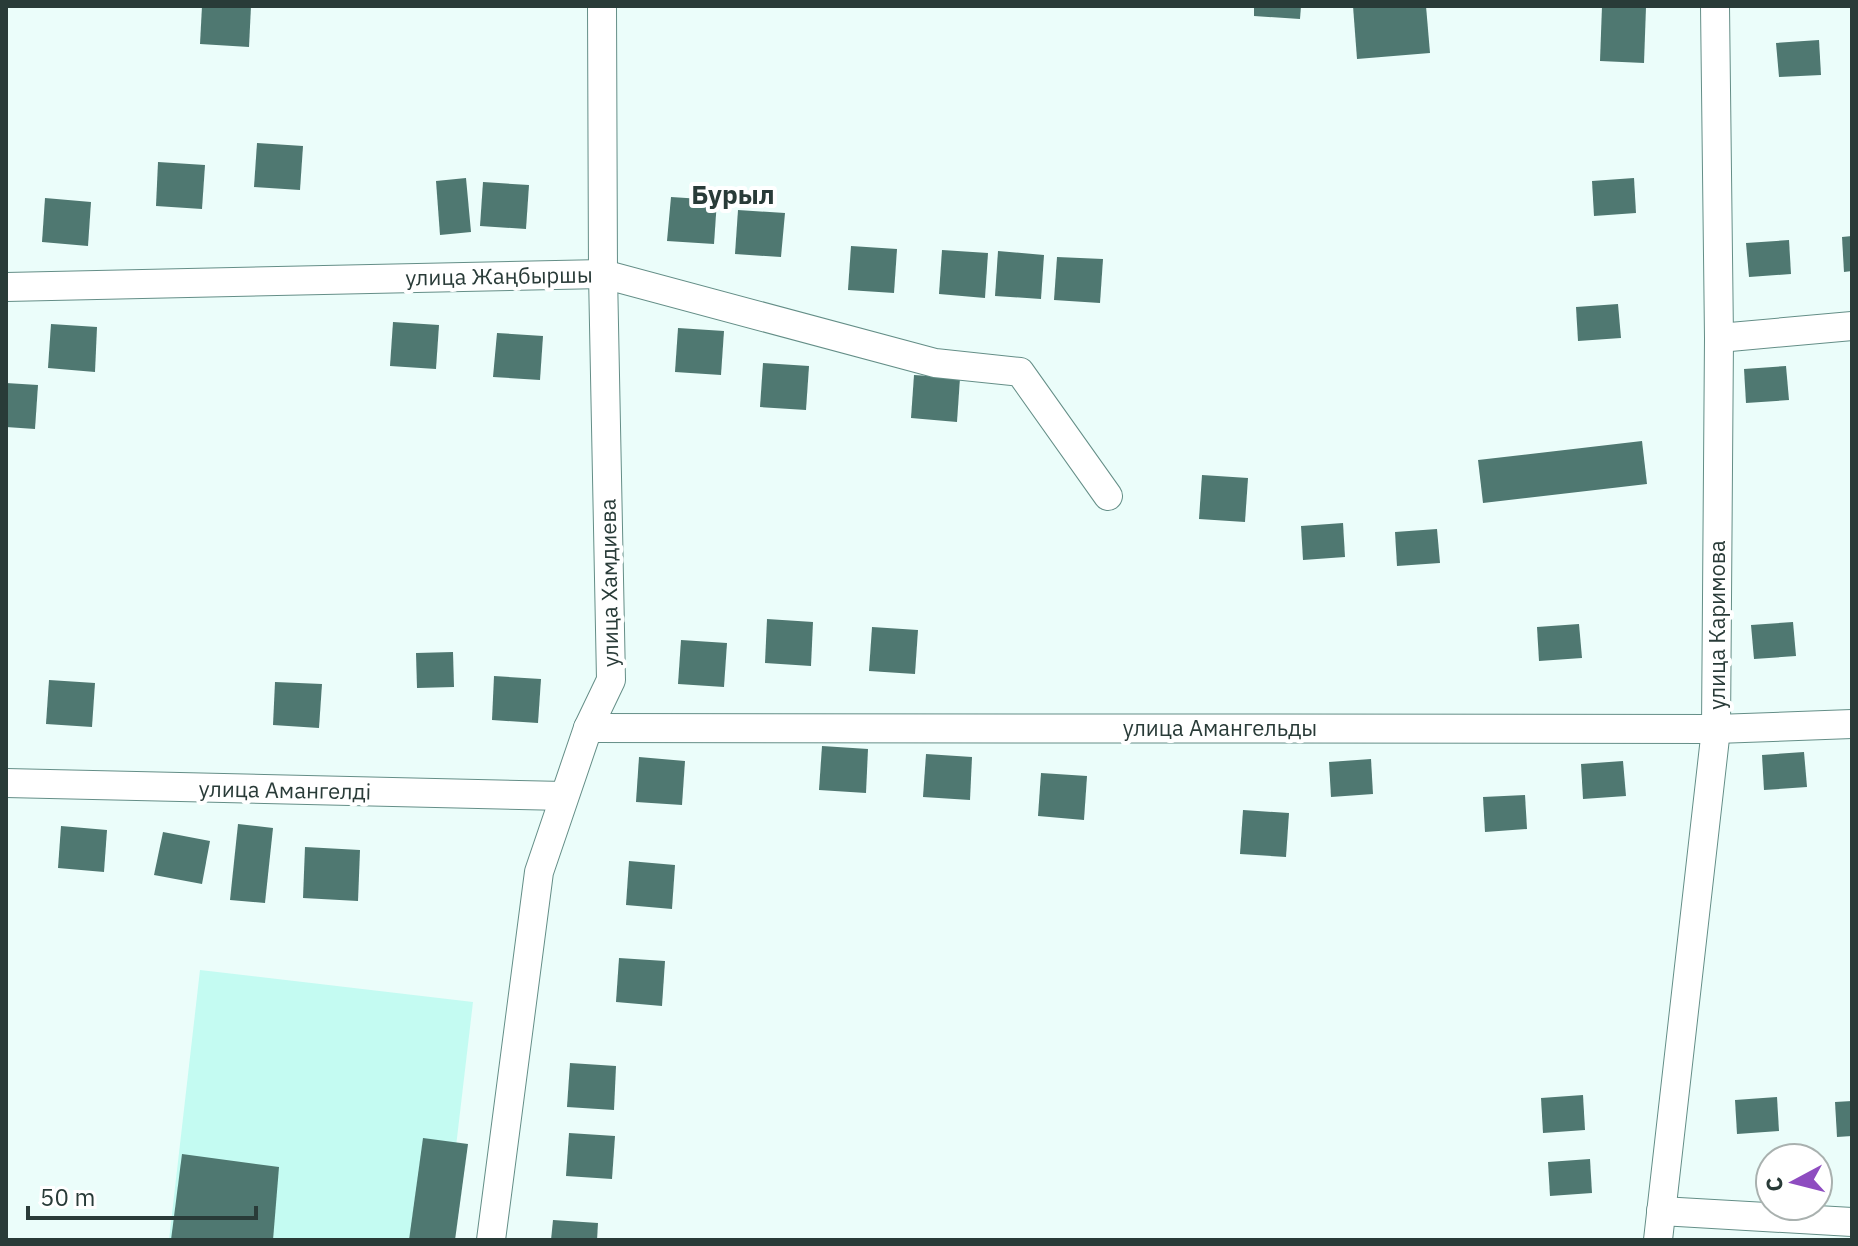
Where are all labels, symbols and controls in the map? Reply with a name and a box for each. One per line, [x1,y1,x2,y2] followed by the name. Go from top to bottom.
[691,177,775,211] district label: Бурыл
[405,259,593,292] street label: улица Жаңбыршы
[593,498,624,668] street label: улица Хамдиева
[1702,540,1731,710] street label: улица Каримова
[1123,713,1317,742] street label: улица Амангельды
[199,773,372,806] street label: улица Амангелді
[1754,1142,1834,1222] north arrow
[28,1170,256,1220] scale bar
[1758,1176,1789,1193] text: С
[40,1181,95,1213] text: 50 m

